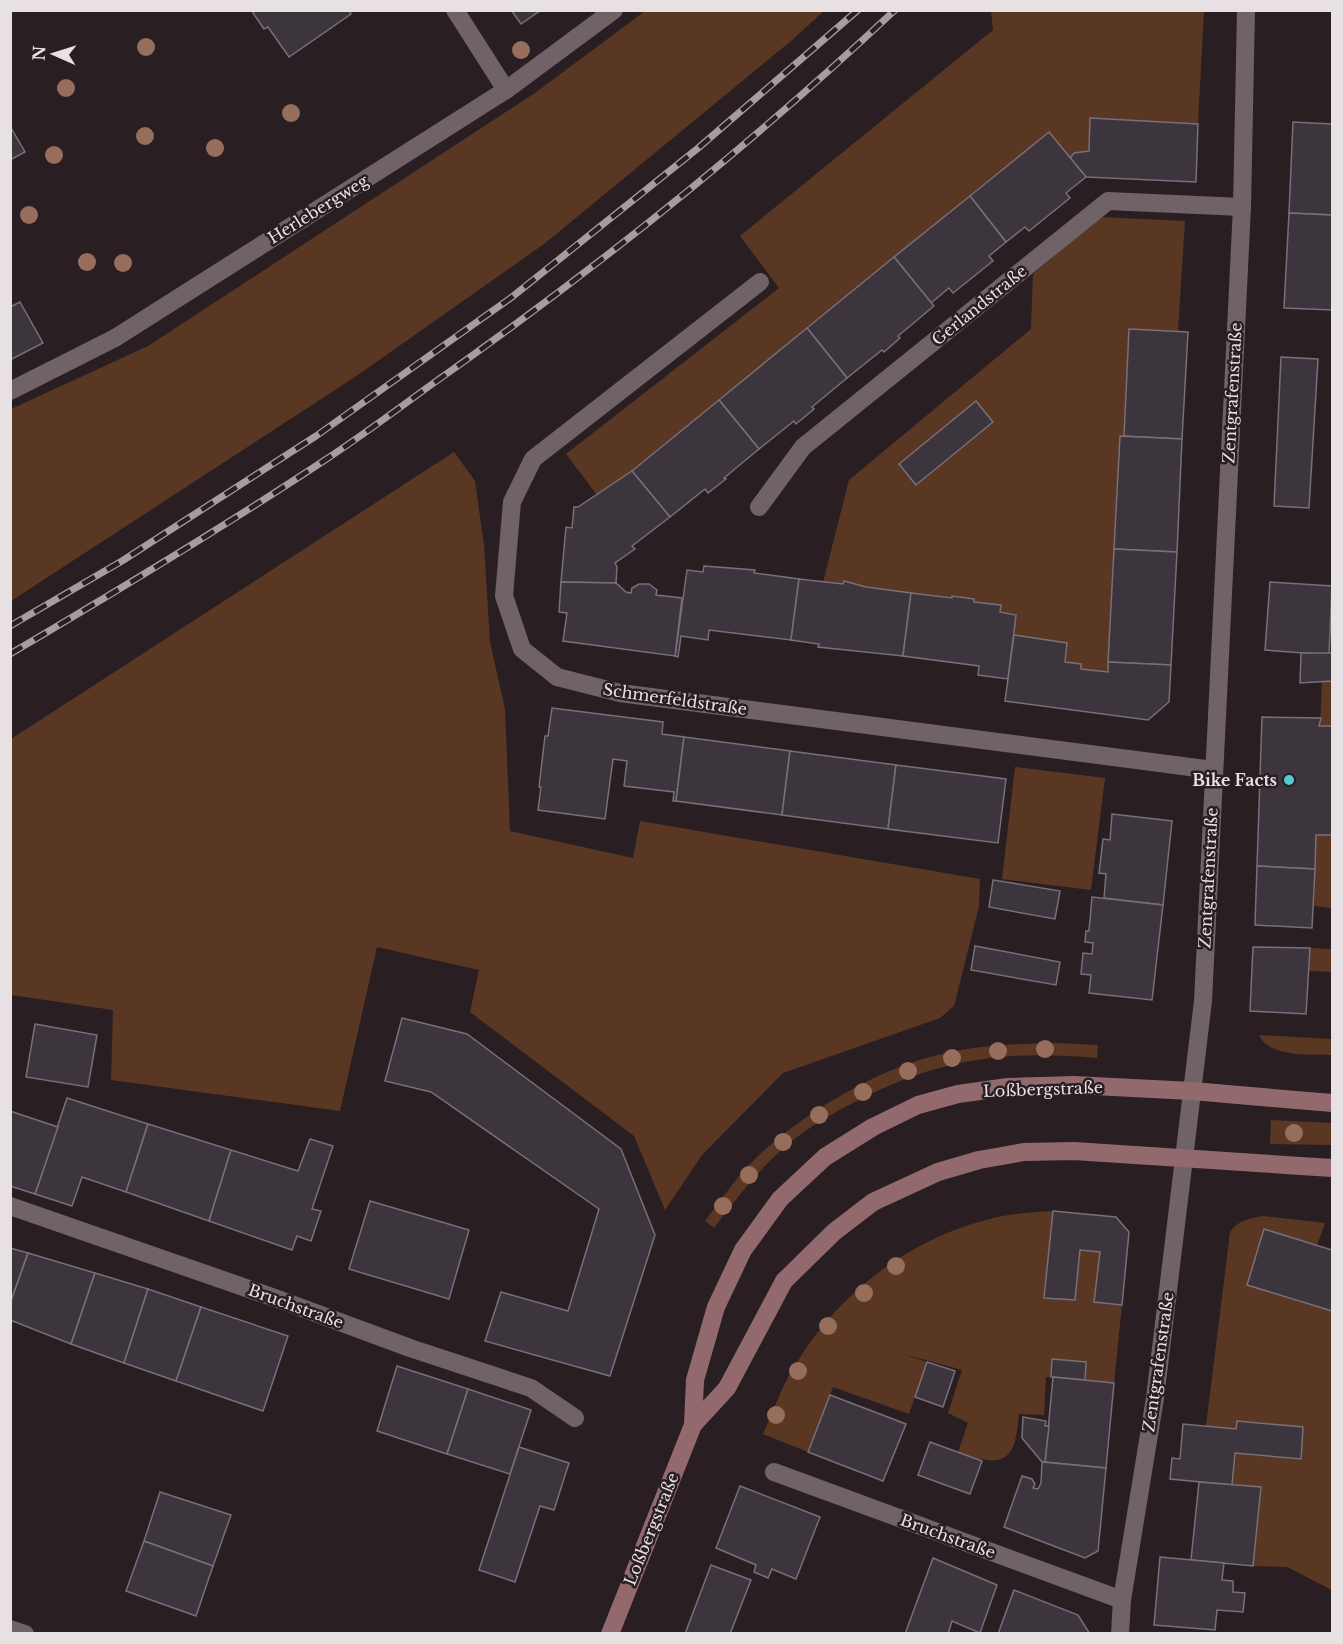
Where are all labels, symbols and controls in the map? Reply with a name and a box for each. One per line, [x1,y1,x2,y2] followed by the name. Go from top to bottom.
[24,24,84,84] north arrow
[29,45,49,61] text: N
[264,170,372,248] street label: Herlebergweg
[927,261,1031,349] street label: Gerlandstraße
[1218,322,1246,464] street label: Zentgrafenstraße
[602,679,748,719] street label: Schmerfeldstraße
[1192,770,1277,790] place label: Bike Facts
[1282,773,1296,787] marker: Bike Facts
[1194,807,1222,949] street label: Zentgrafenstraße
[983,1077,1103,1101] street label: Loßbergstraße
[246,1279,346,1333] street label: Bruchstraße
[1138,1291,1178,1433] street label: Zentgrafenstraße
[619,1470,683,1588] street label: Loßbergstraße
[898,1509,998,1563] street label: Bruchstraße

